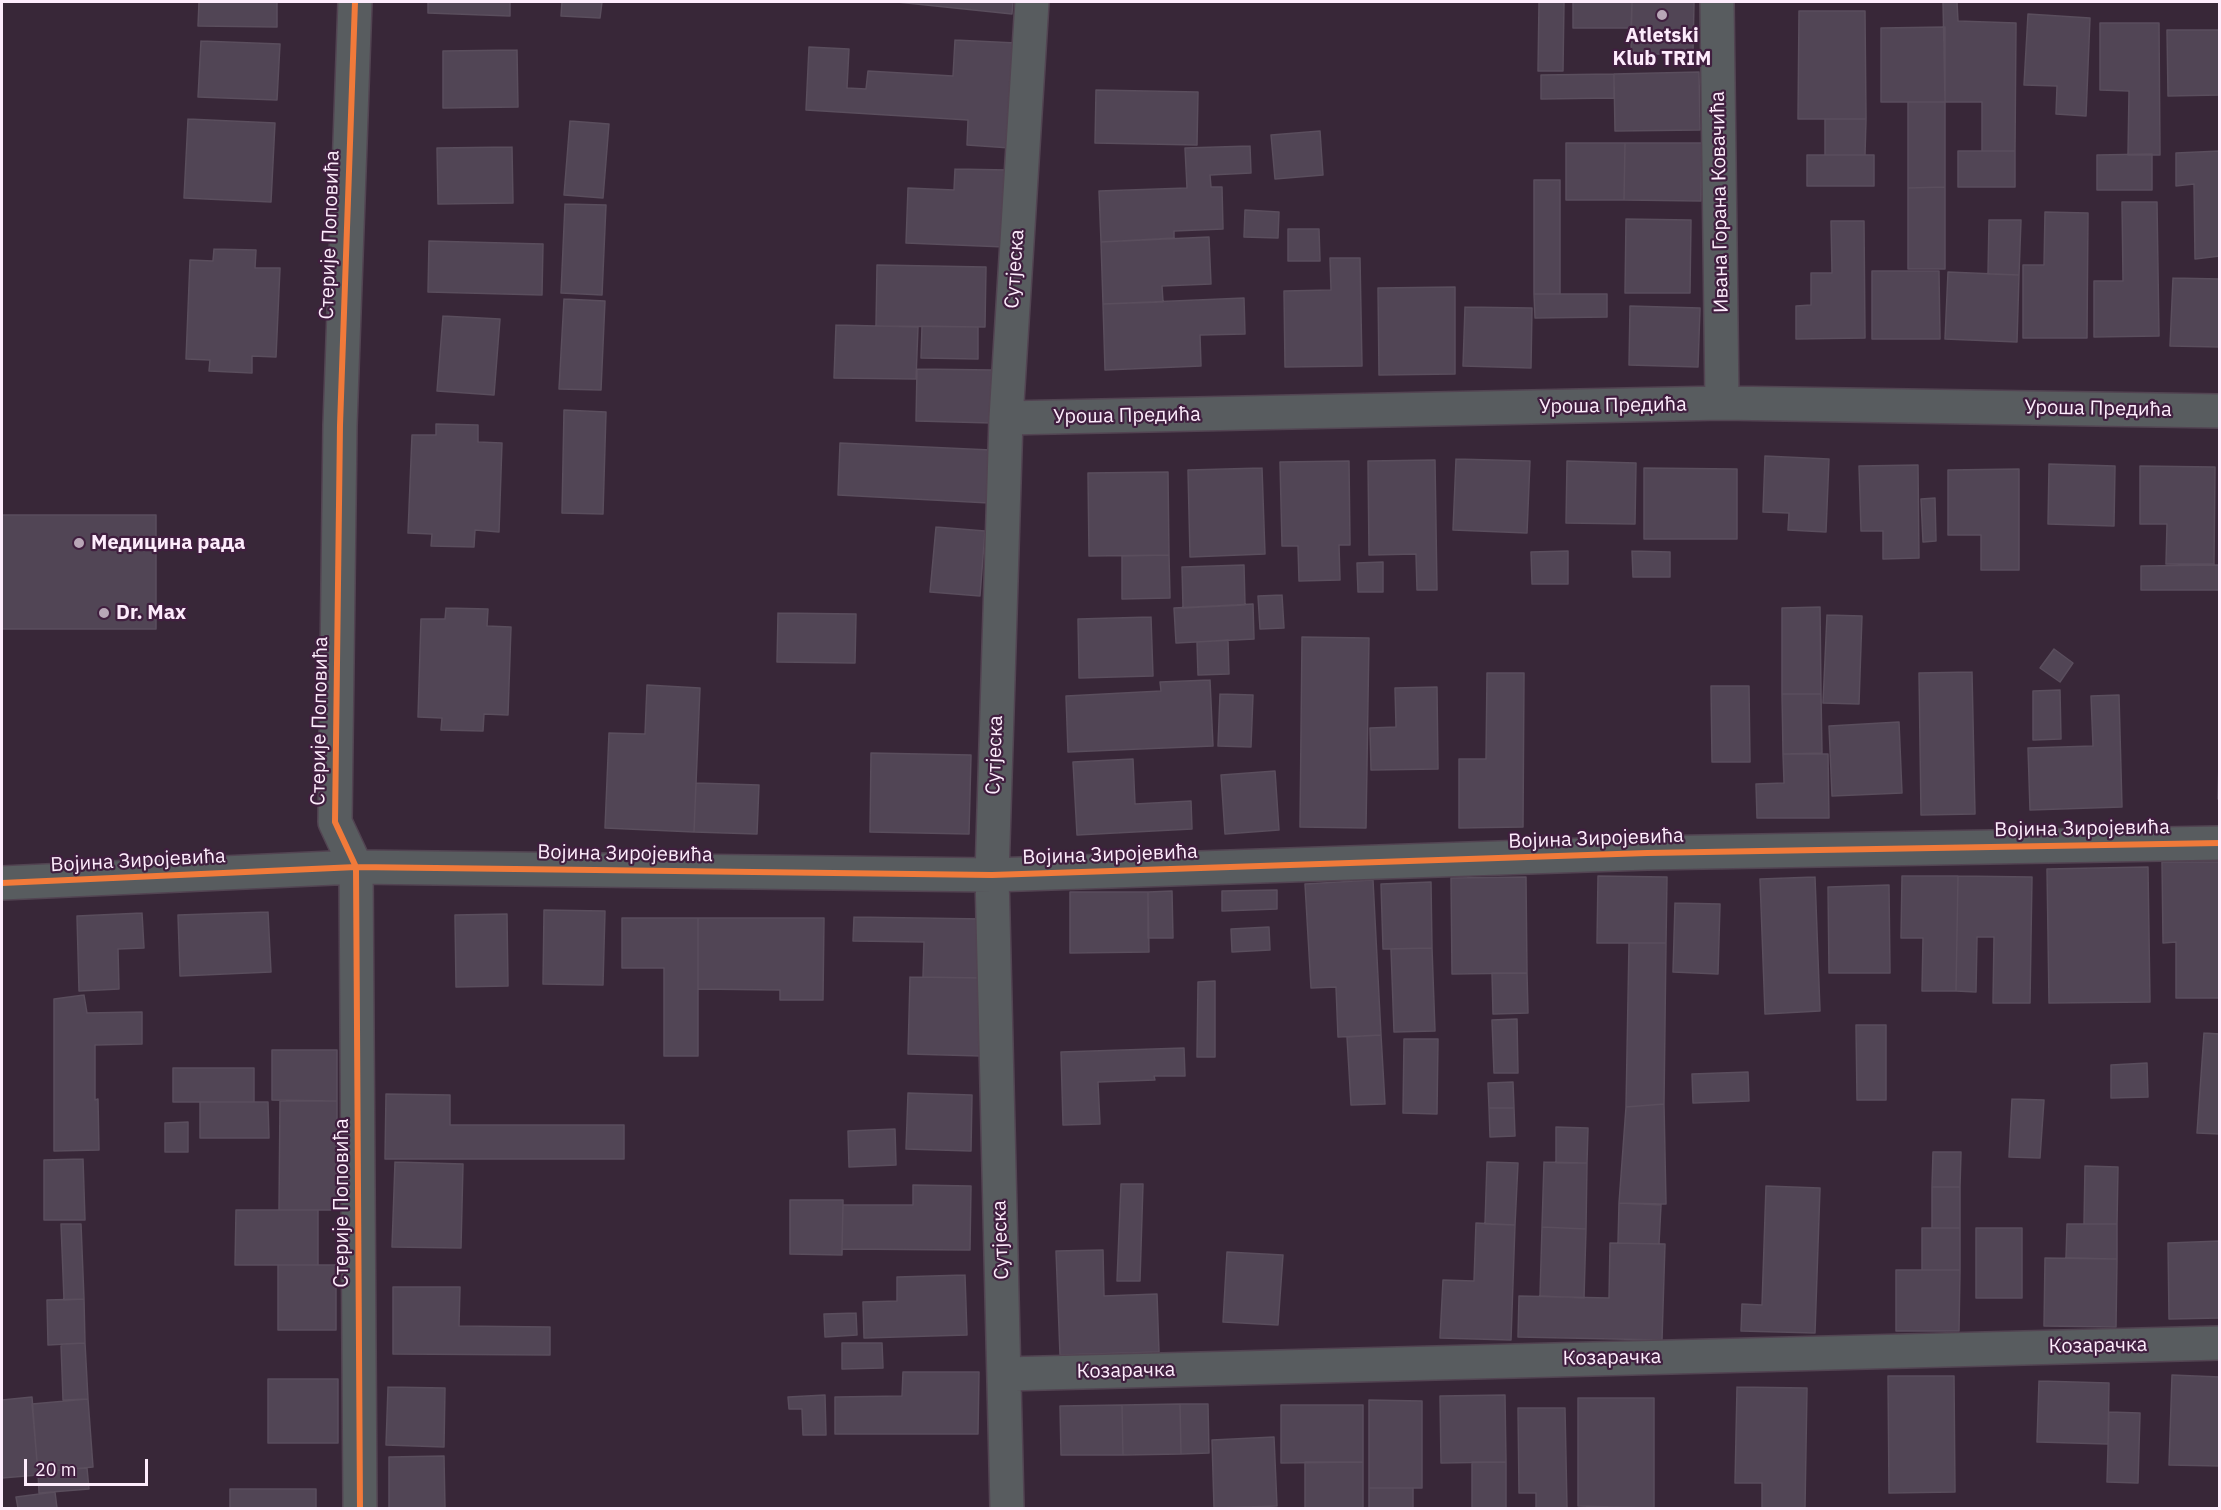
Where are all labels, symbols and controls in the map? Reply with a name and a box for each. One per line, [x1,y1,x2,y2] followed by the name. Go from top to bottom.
[1655,8,1669,22] marker: Atletski Klub TRIM
[1613,24,1711,71] place label: Atletski Klub TRIM
[1706,91,1734,313] street label: Ивана Горана Ковачића
[315,150,345,320] street label: Стерије Поповића
[1000,229,1030,309] street label: Сутјеска
[1539,393,1687,419] street label: Уроша Предића
[2024,396,2172,422] street label: Уроша Предића
[1053,403,1201,429] street label: Уроша Предића
[91,531,245,555] place label: Медицина рада
[72,536,86,550] marker: Медицина рада
[116,601,186,625] place label: Dr. Max
[97,606,111,620] marker: Dr. Max
[307,636,333,806] street label: Стерије Поповића
[982,715,1008,795] street label: Сутјеска
[1994,815,2170,843] street label: Војина Зиројевића
[1508,824,1684,854] street label: Војина Зиројевића
[537,840,713,868] street label: Војина Зиројевића
[1022,840,1198,870] street label: Војина Зиројевића
[50,844,226,878] street label: Војина Зиројевића
[330,1118,354,1288] street label: Стерије Поповића
[988,1200,1014,1280] street label: Сутјеска
[2048,1333,2148,1359] street label: Козарачка
[1562,1345,1662,1371] street label: Козарачка
[1076,1358,1176,1384] street label: Козарачка
[27,1447,152,1485] scale bar
[35,1458,77,1481] text: 20 m

